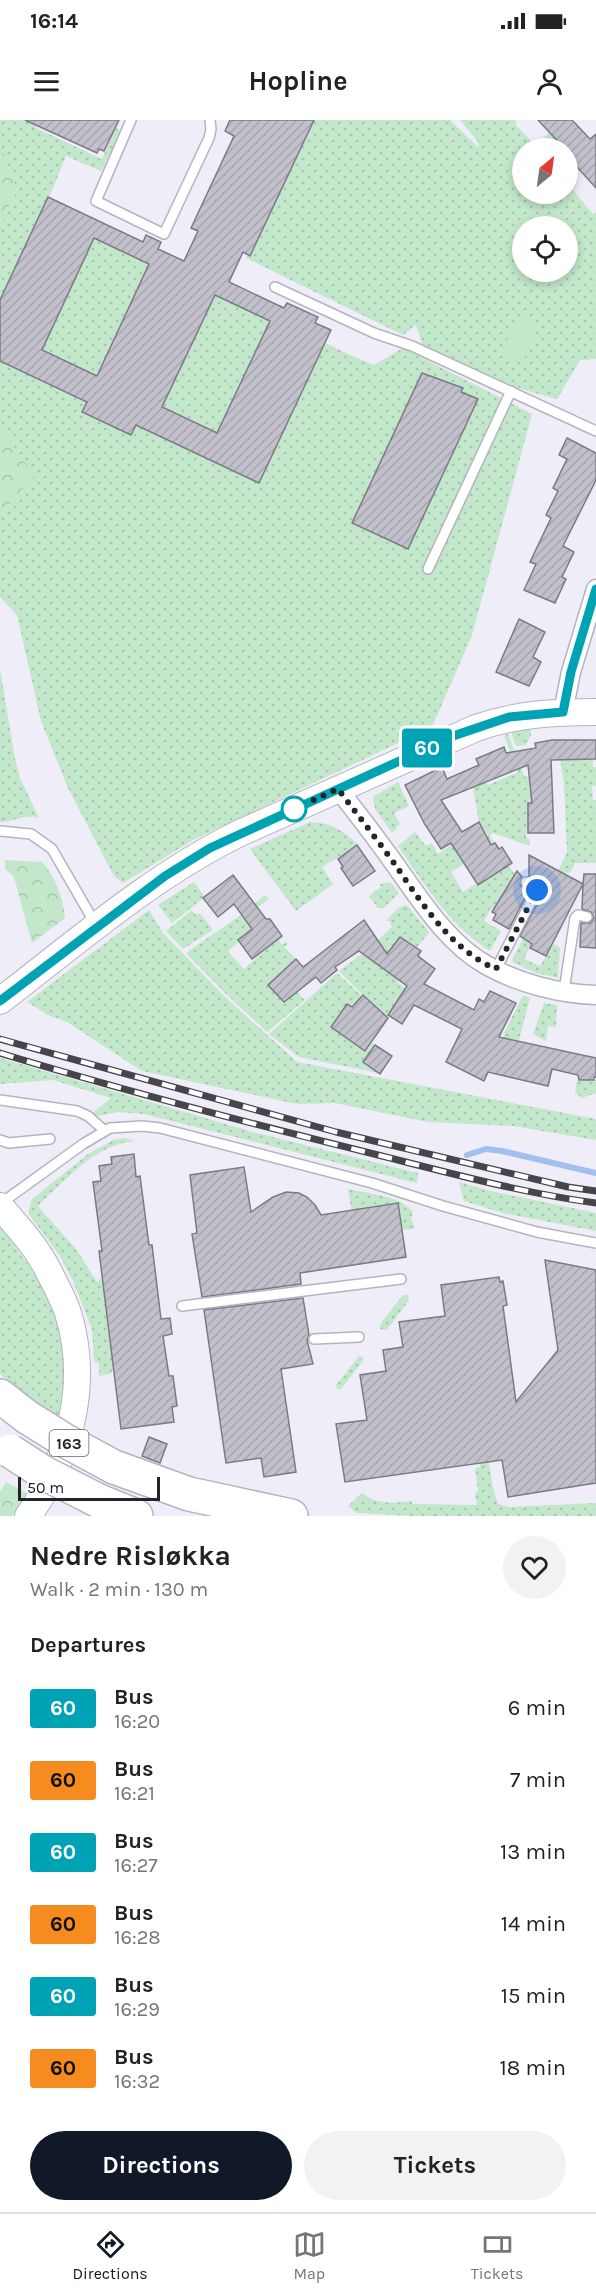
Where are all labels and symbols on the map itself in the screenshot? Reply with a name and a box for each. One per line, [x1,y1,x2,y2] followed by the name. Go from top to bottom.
[512,138,578,204] north arrow
[400,728,454,768] line badge: 60
[281,796,307,822] unlabelled marker
[522,875,552,905] your location
[50,1430,88,1456] road number: 163
[18,1474,160,1502] scale bar

